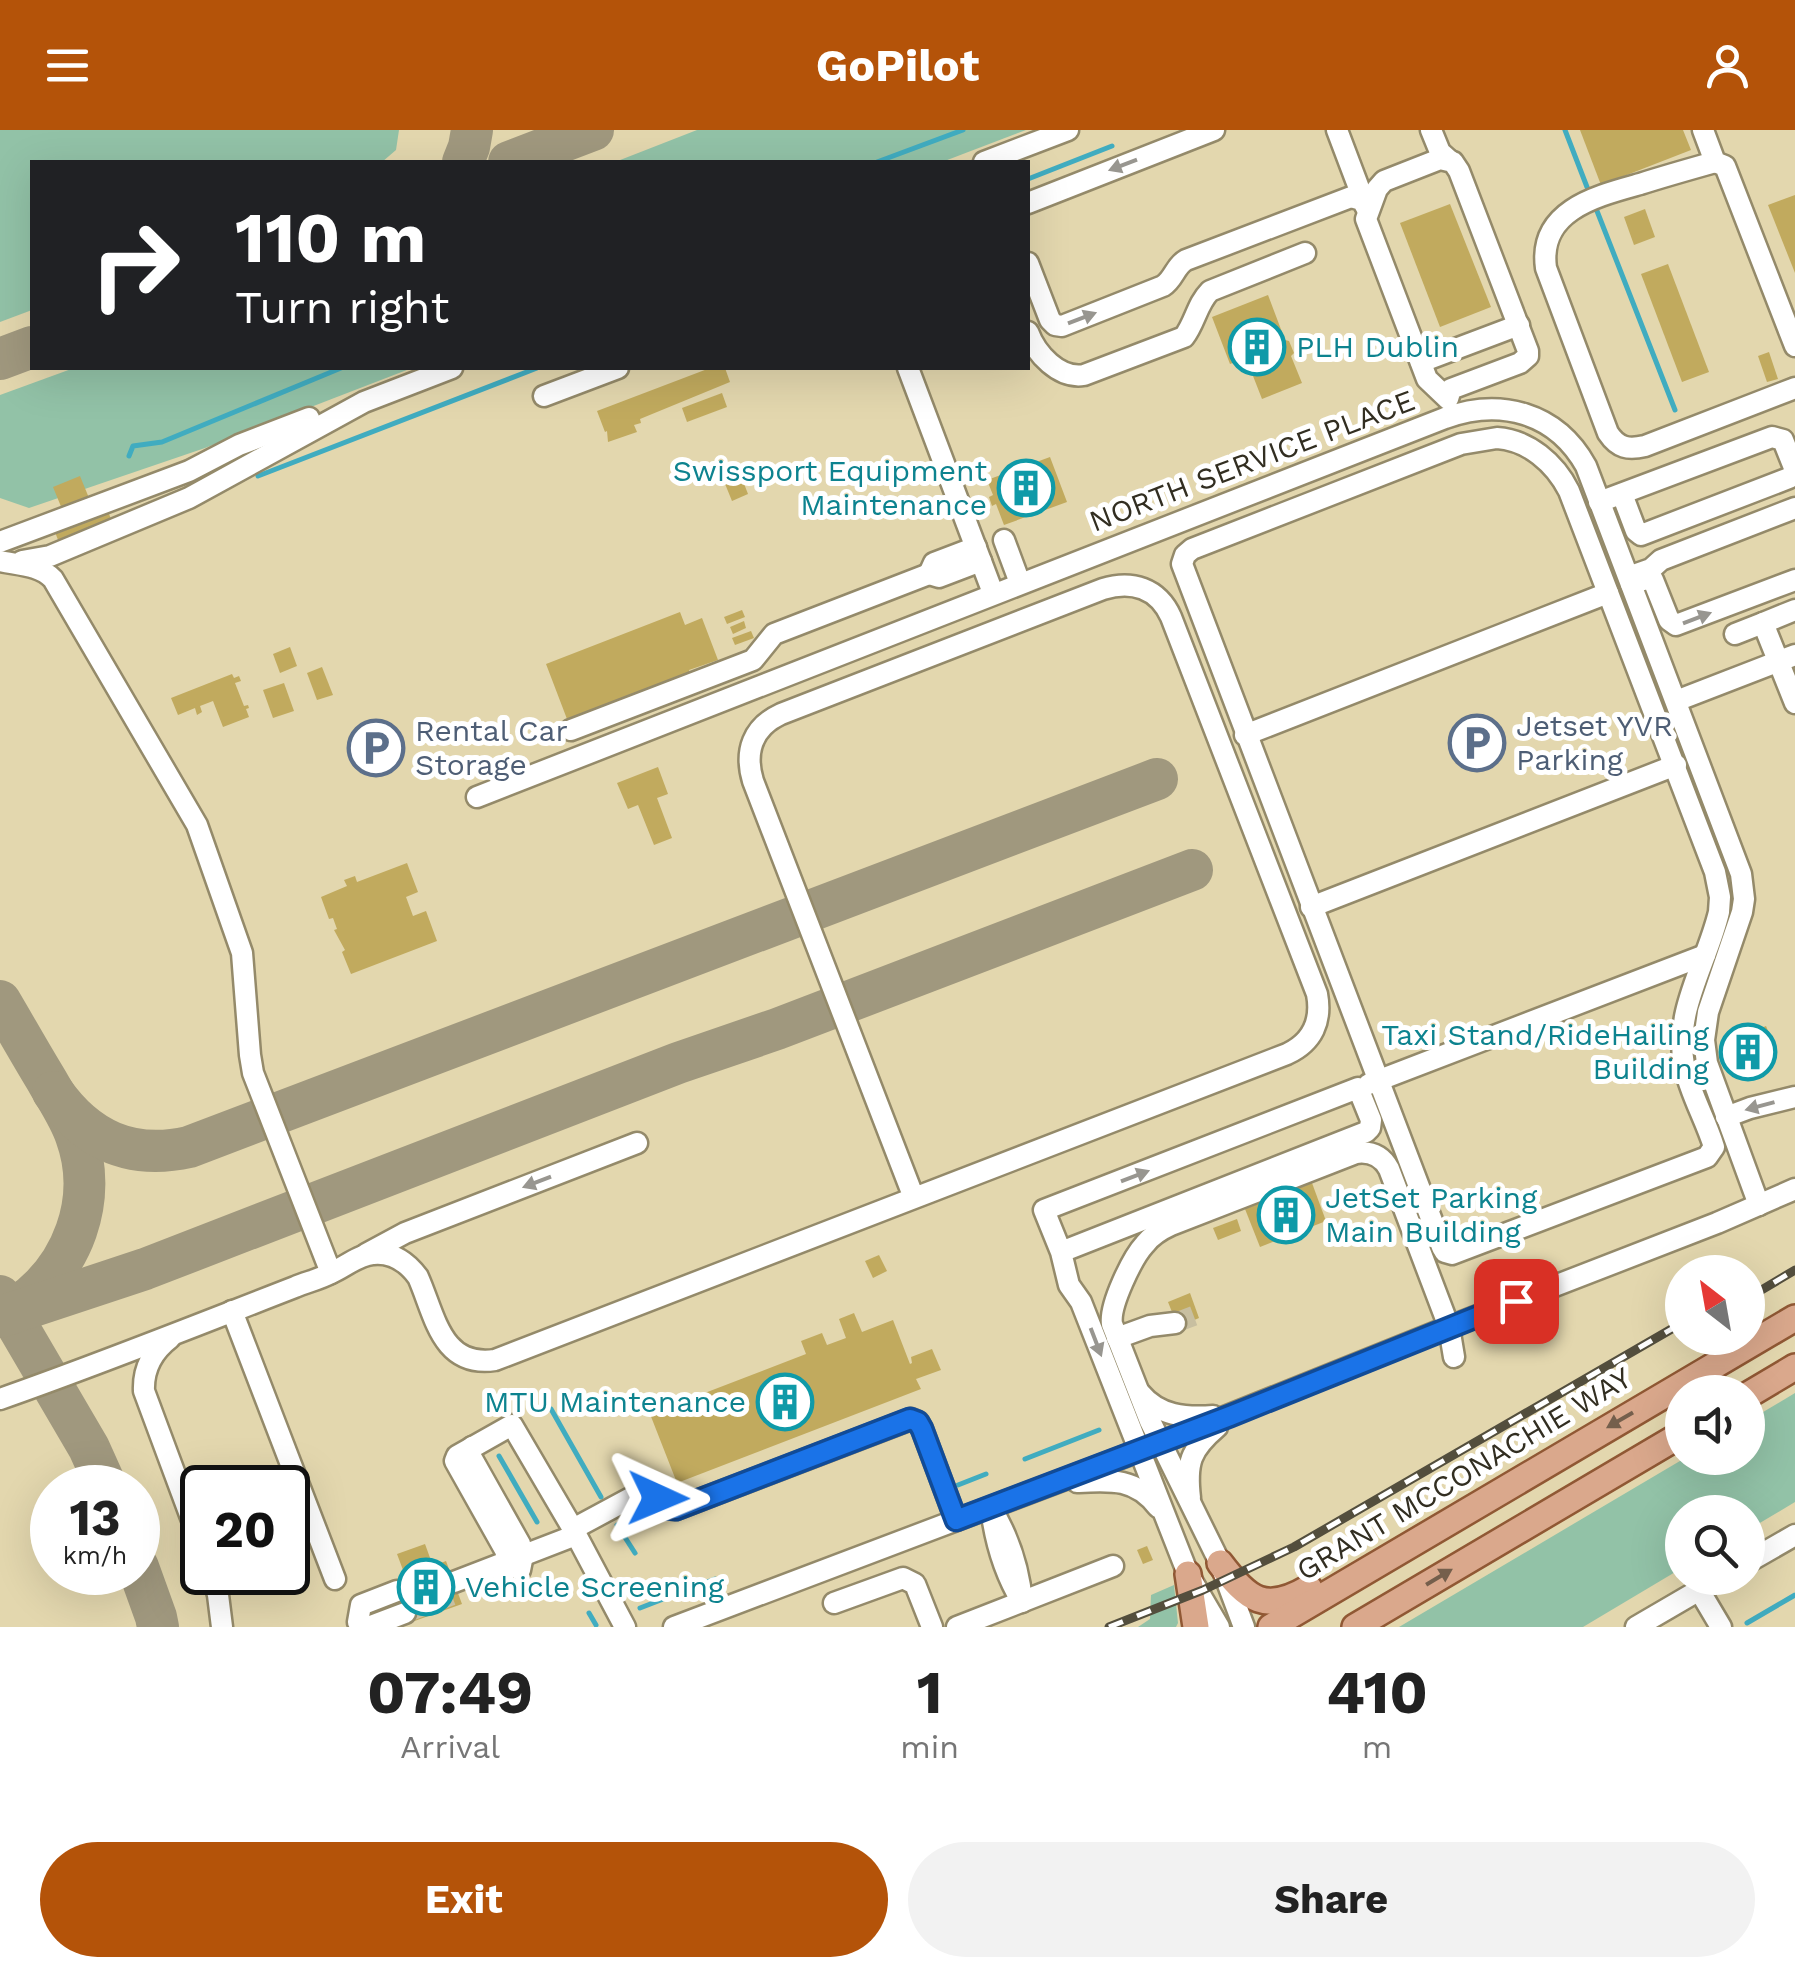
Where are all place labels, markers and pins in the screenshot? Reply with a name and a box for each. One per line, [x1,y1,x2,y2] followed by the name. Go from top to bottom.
[1227,317,1287,377] building icon: PLH Dublin
[1296,329,1459,364] place label: PLH Dublin
[673,453,987,522] place label: Swissport Equipment Maintenance
[996,458,1056,518] building icon: Swissport Equipment Maintenance
[1516,708,1673,777] place label: Jetset YVR Parking
[415,713,568,782] place label: Rental Car Storage
[1447,713,1507,773] parking icon: Jetset YVR Parking
[346,718,406,778] parking icon: Rental Car Storage
[1381,1017,1709,1086] place label: Taxi Stand/RideHailing Building
[1718,1022,1778,1082] building icon: Taxi Stand/RideHailing Building
[1325,1180,1537,1249] place label: JetSet Parking Main Building
[1256,1185,1316,1245] building icon: JetSet Parking Main Building
[1474,1259,1559,1344] pin
[755,1372,815,1432] building icon: MTU Maintenance
[484,1384,746,1419] place label: MTU Maintenance
[396,1557,456,1617] building icon: Vehicle Screening
[465,1569,724,1604] place label: Vehicle Screening

